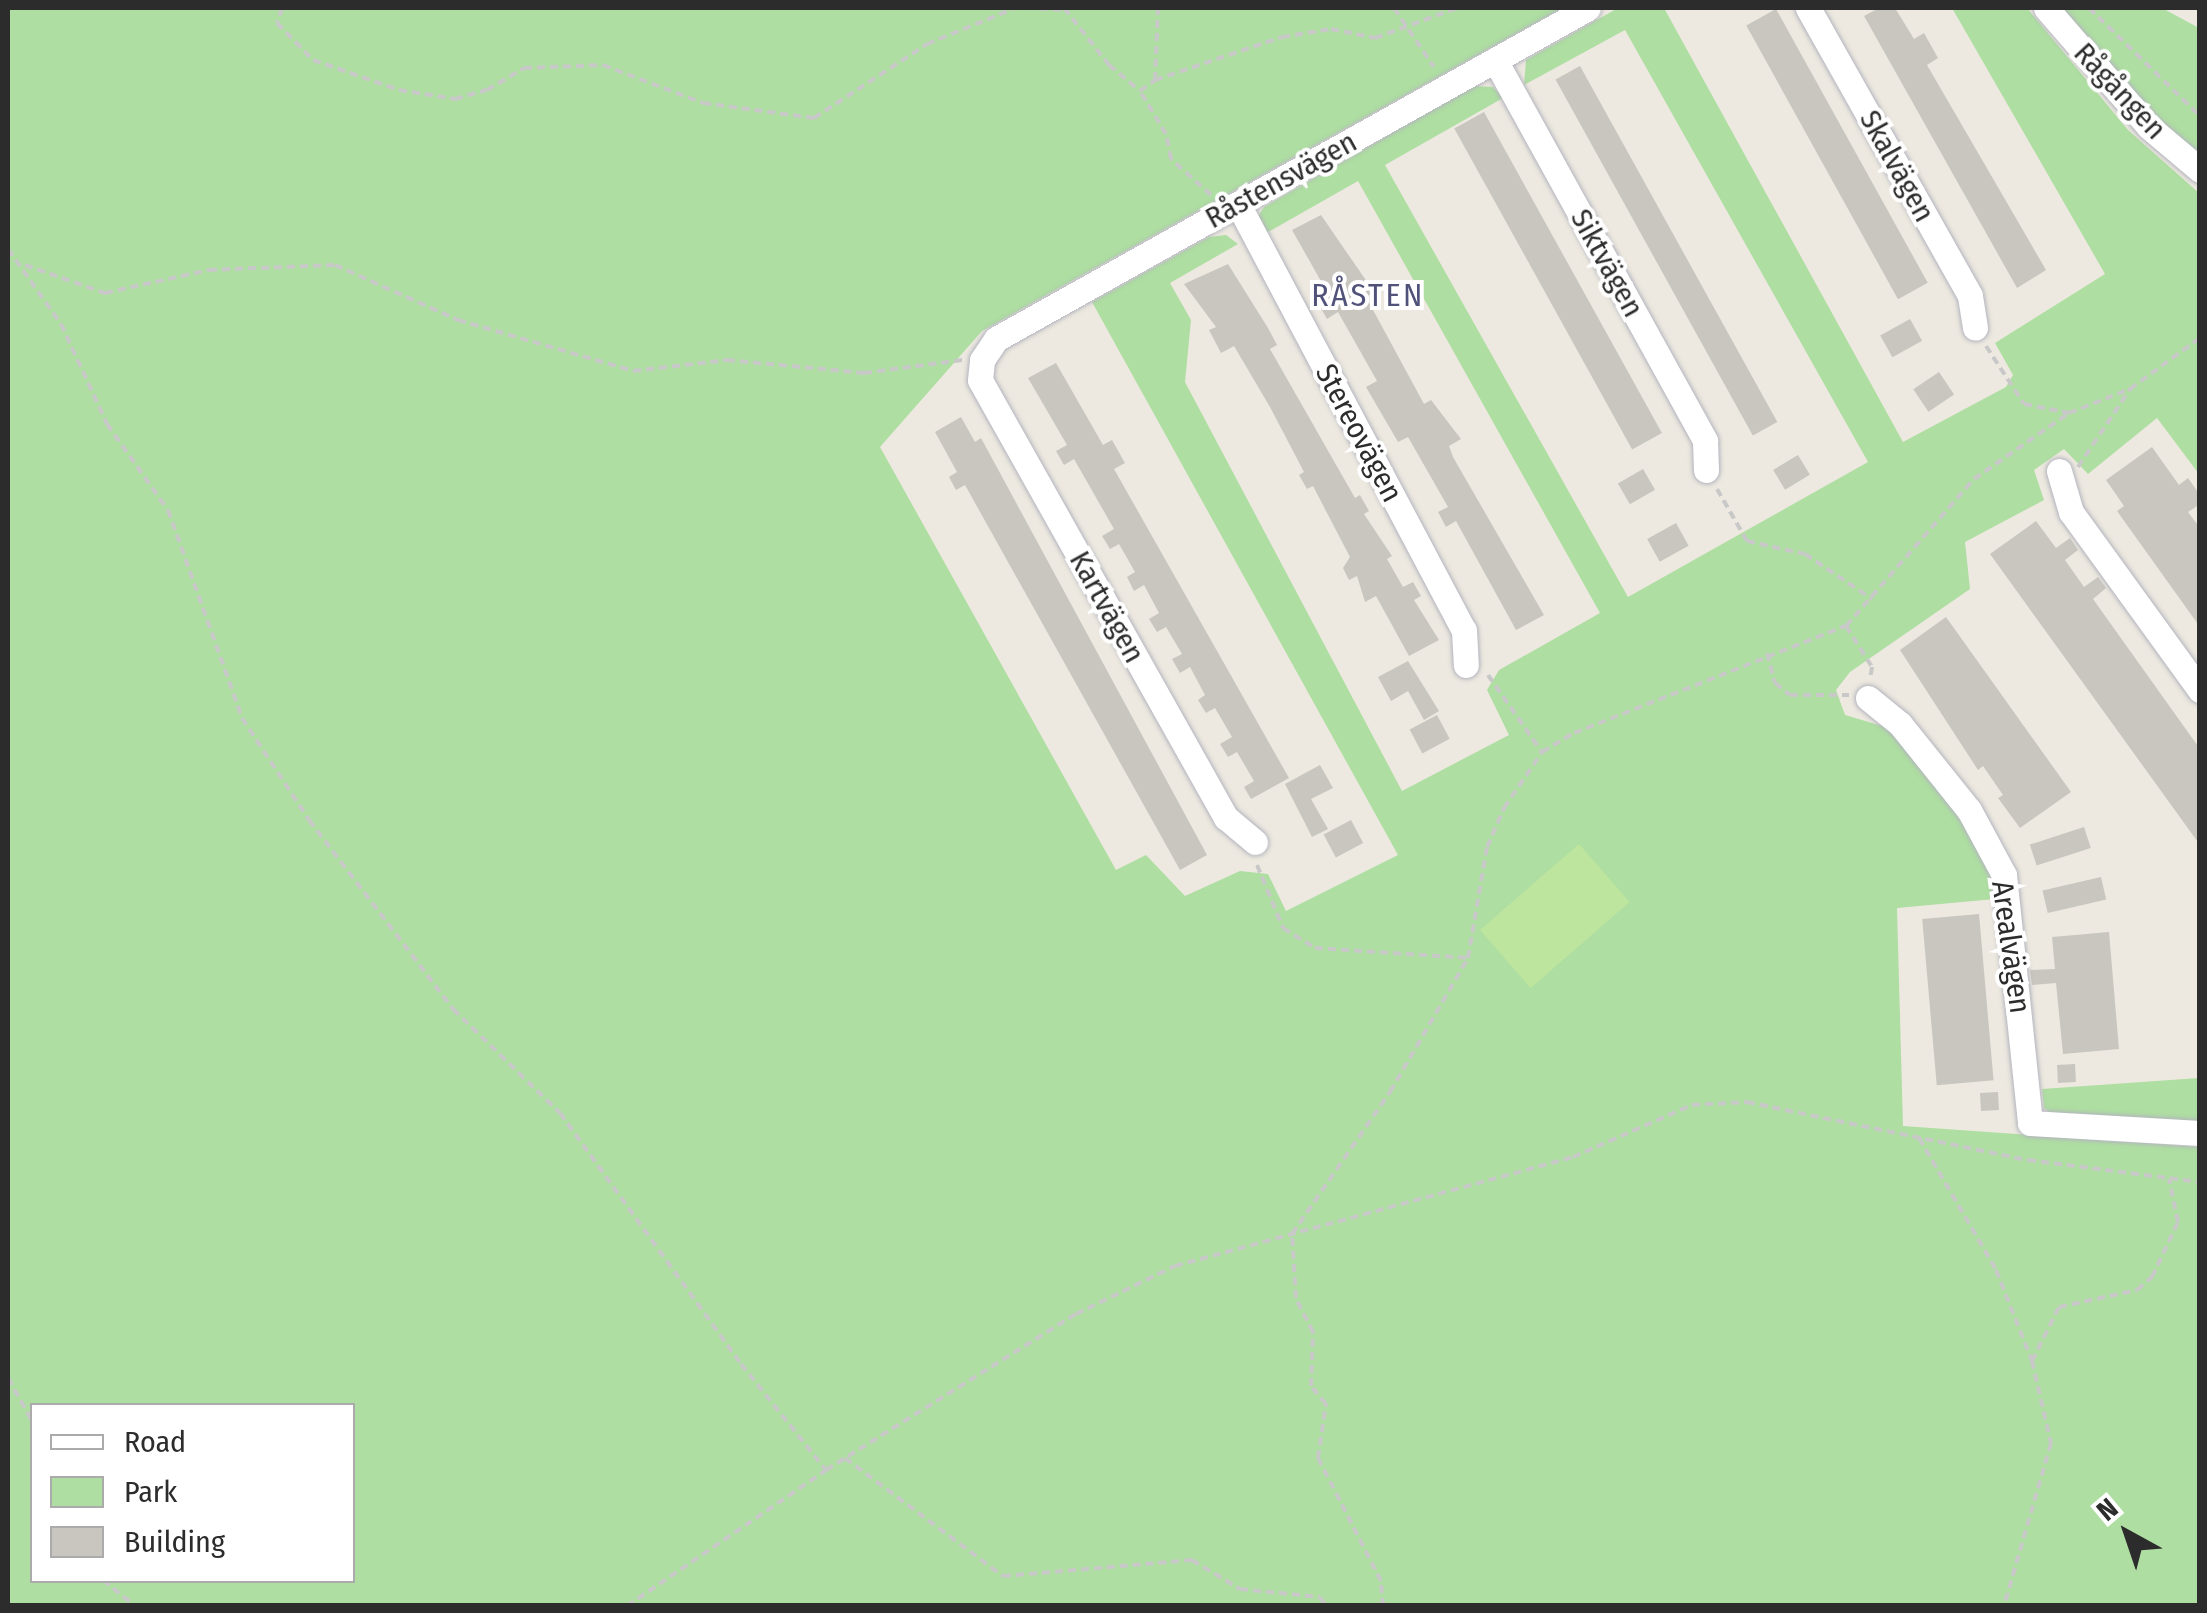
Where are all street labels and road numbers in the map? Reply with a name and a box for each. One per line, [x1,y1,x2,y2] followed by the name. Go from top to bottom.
[2066,35,2174,147] street label: Rågången
[1852,104,1942,228] street label: Skalvägen
[1199,124,1363,236] street label: Råstensvägen
[1563,203,1651,323] street label: Siktvägen
[1308,358,1410,508] street label: Stereovägen
[1062,545,1152,669] street label: Kartvägen
[1984,878,2038,1016] street label: Arealvägen

